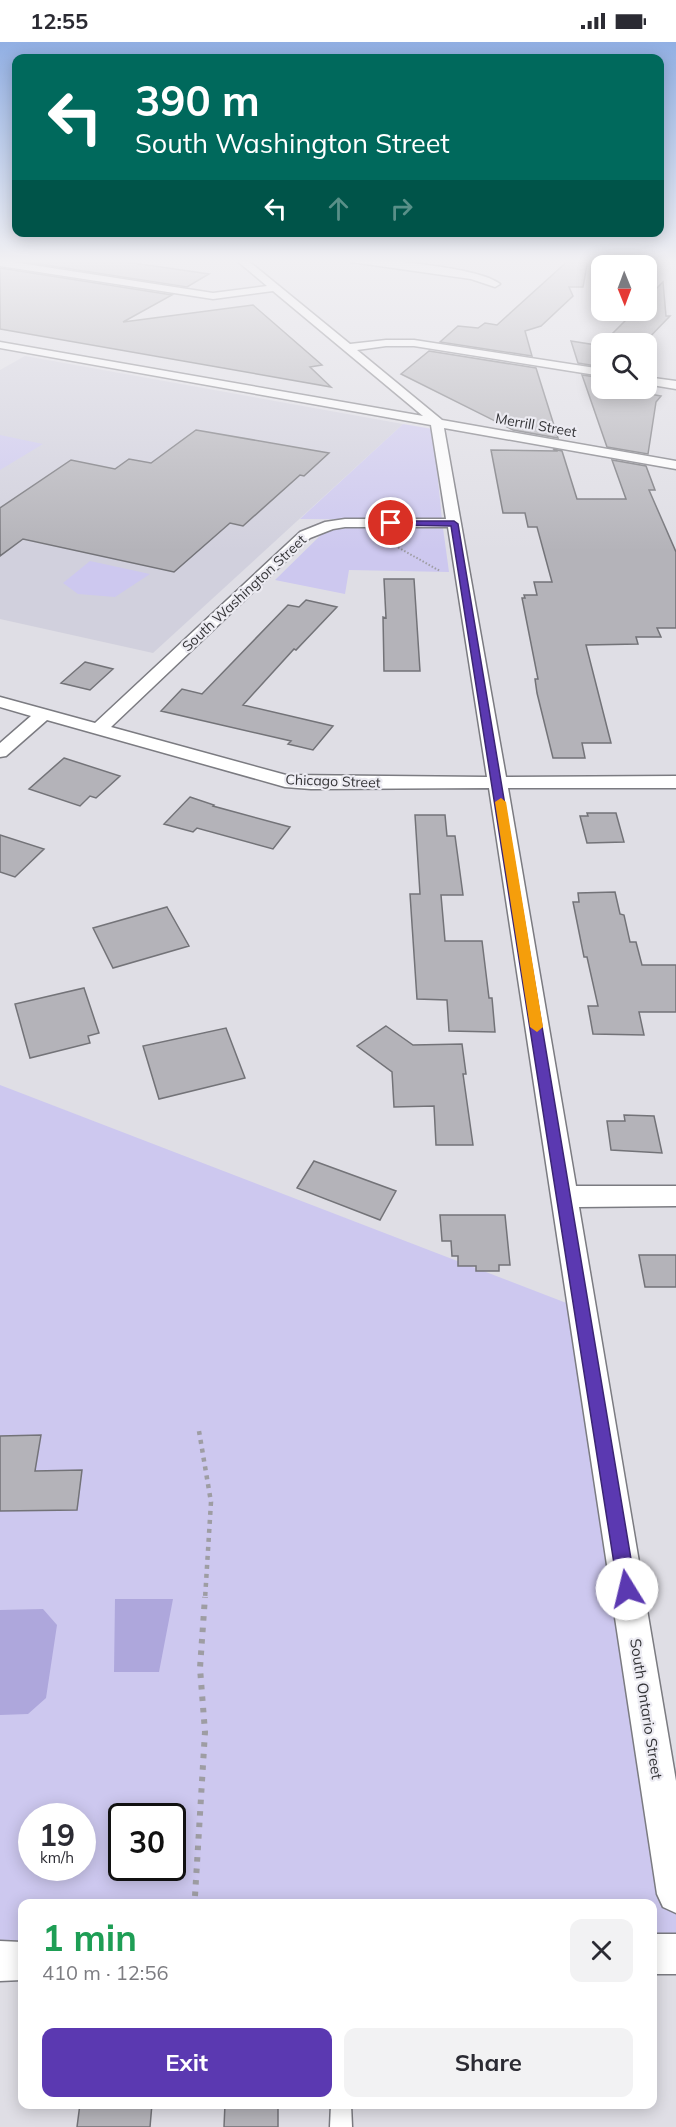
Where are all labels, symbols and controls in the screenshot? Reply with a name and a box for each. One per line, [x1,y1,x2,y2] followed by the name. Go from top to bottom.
[30,7,88,35] text: 12:55
[135,74,260,127] text: 390 m
[36,78,114,156] icon: left
[135,126,450,160] text: South Washington Street
[259,192,292,225] icon: left
[322,192,355,225] icon: ahead
[385,192,418,225] icon: right
[591,255,657,321] north arrow
[591,255,657,399] map controls
[591,333,657,399] button: search
[494,409,578,441] street label: Merrill Street
[365,497,416,548] pin
[374,506,407,539] icon: arrive
[178,531,310,655] street label: South Washington Street
[285,770,381,792] street label: Chicago Street
[595,1557,659,1621] position arrow
[626,1637,667,1781] street label: South Ontario Street
[108,1803,186,1881] speed limit sign: 30
[39,1816,75,1854] text: 19
[40,1848,74,1867] text: km/h
[42,1915,137,1960] text: 1 min
[570,1919,633,1982] button: close
[42,1960,168,1985] text: 410 m · 12:56
[42,2028,332,2097] button: Exit
[344,2028,633,2097] button: Share

